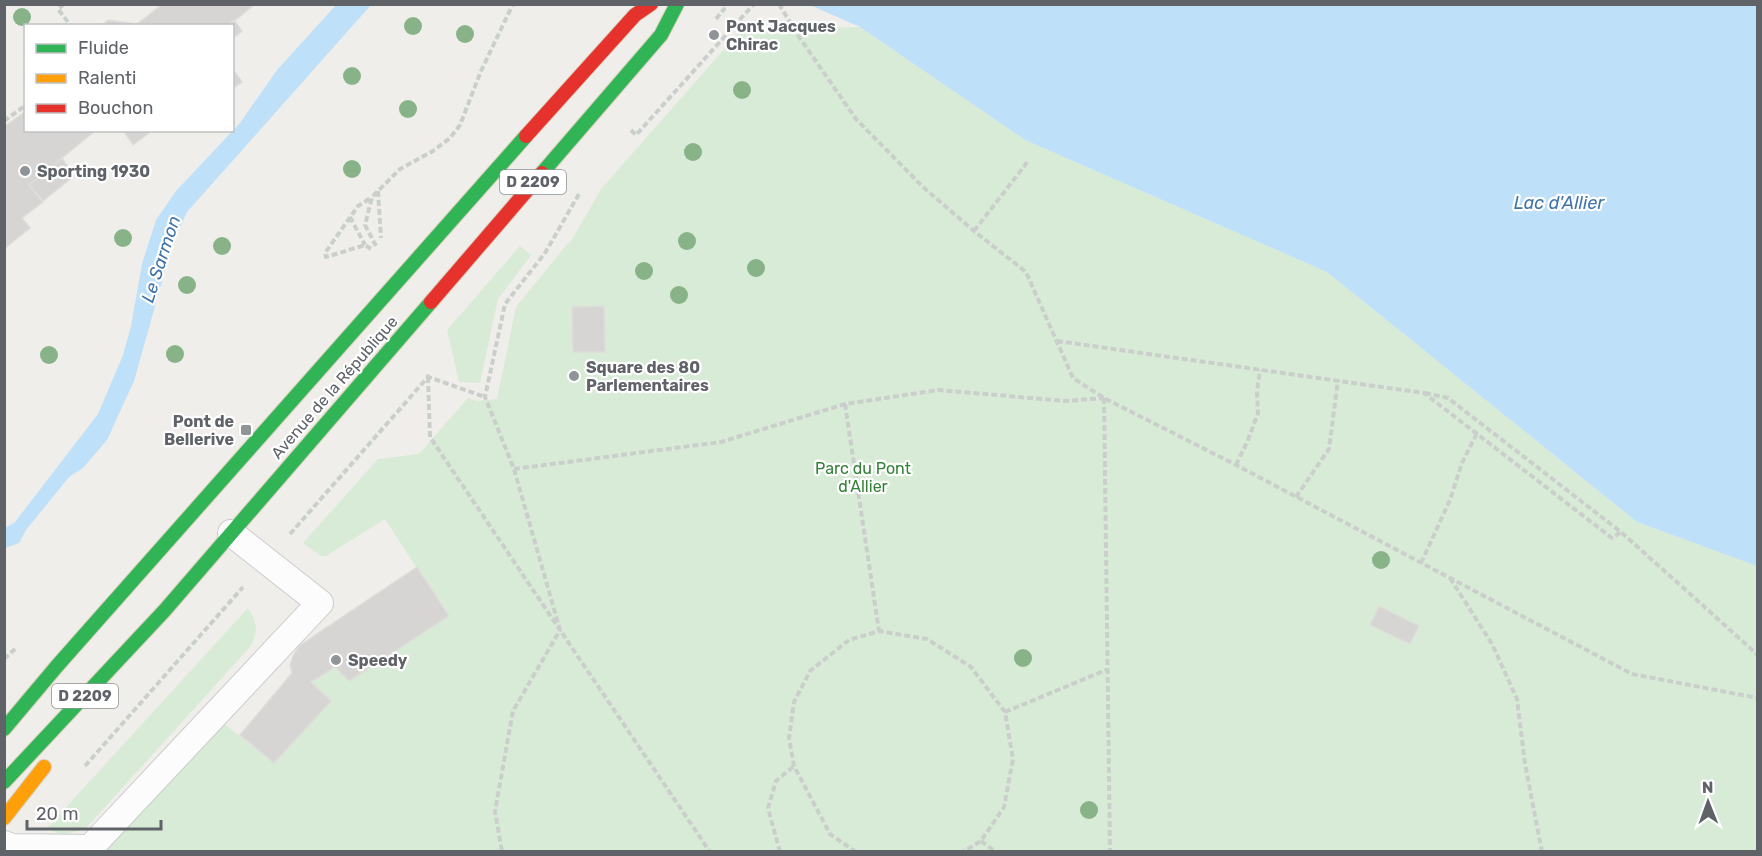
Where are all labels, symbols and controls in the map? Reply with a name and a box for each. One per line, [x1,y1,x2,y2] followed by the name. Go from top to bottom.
[726,17,836,54] place label: Pont Jacques Chirac
[24,24,234,132] legend
[707,28,721,42] marker: Pont Jacques Chirac
[78,37,129,59] text: Fluide
[78,67,136,89] text: Ralenti
[78,97,153,119] text: Bouchon
[37,162,150,181] place label: Sporting 1930
[18,164,32,178] marker: Sporting 1930
[500,170,566,194] road number: D 2209
[1514,192,1605,214] water label: Lac d'Allier
[137,213,185,305] water label: Le Sarmon
[267,312,402,463] street label: Avenue de la République
[586,358,709,395] place label: Square des 80 Parlementaires
[567,369,581,383] marker: Square des 80 Parlementaires
[164,412,234,449] place label: Pont de Bellerive
[239,423,253,437] marker: Pont de Bellerive
[815,459,911,496] park label: Parc du Pont d'Allier
[348,651,408,670] place label: Speedy
[329,653,343,667] marker: Speedy
[52,684,118,708] road number: D 2209
[1678,772,1738,832] north arrow
[1702,778,1714,797] text: N
[27,793,160,831] scale bar
[36,803,78,825] text: 20 m

